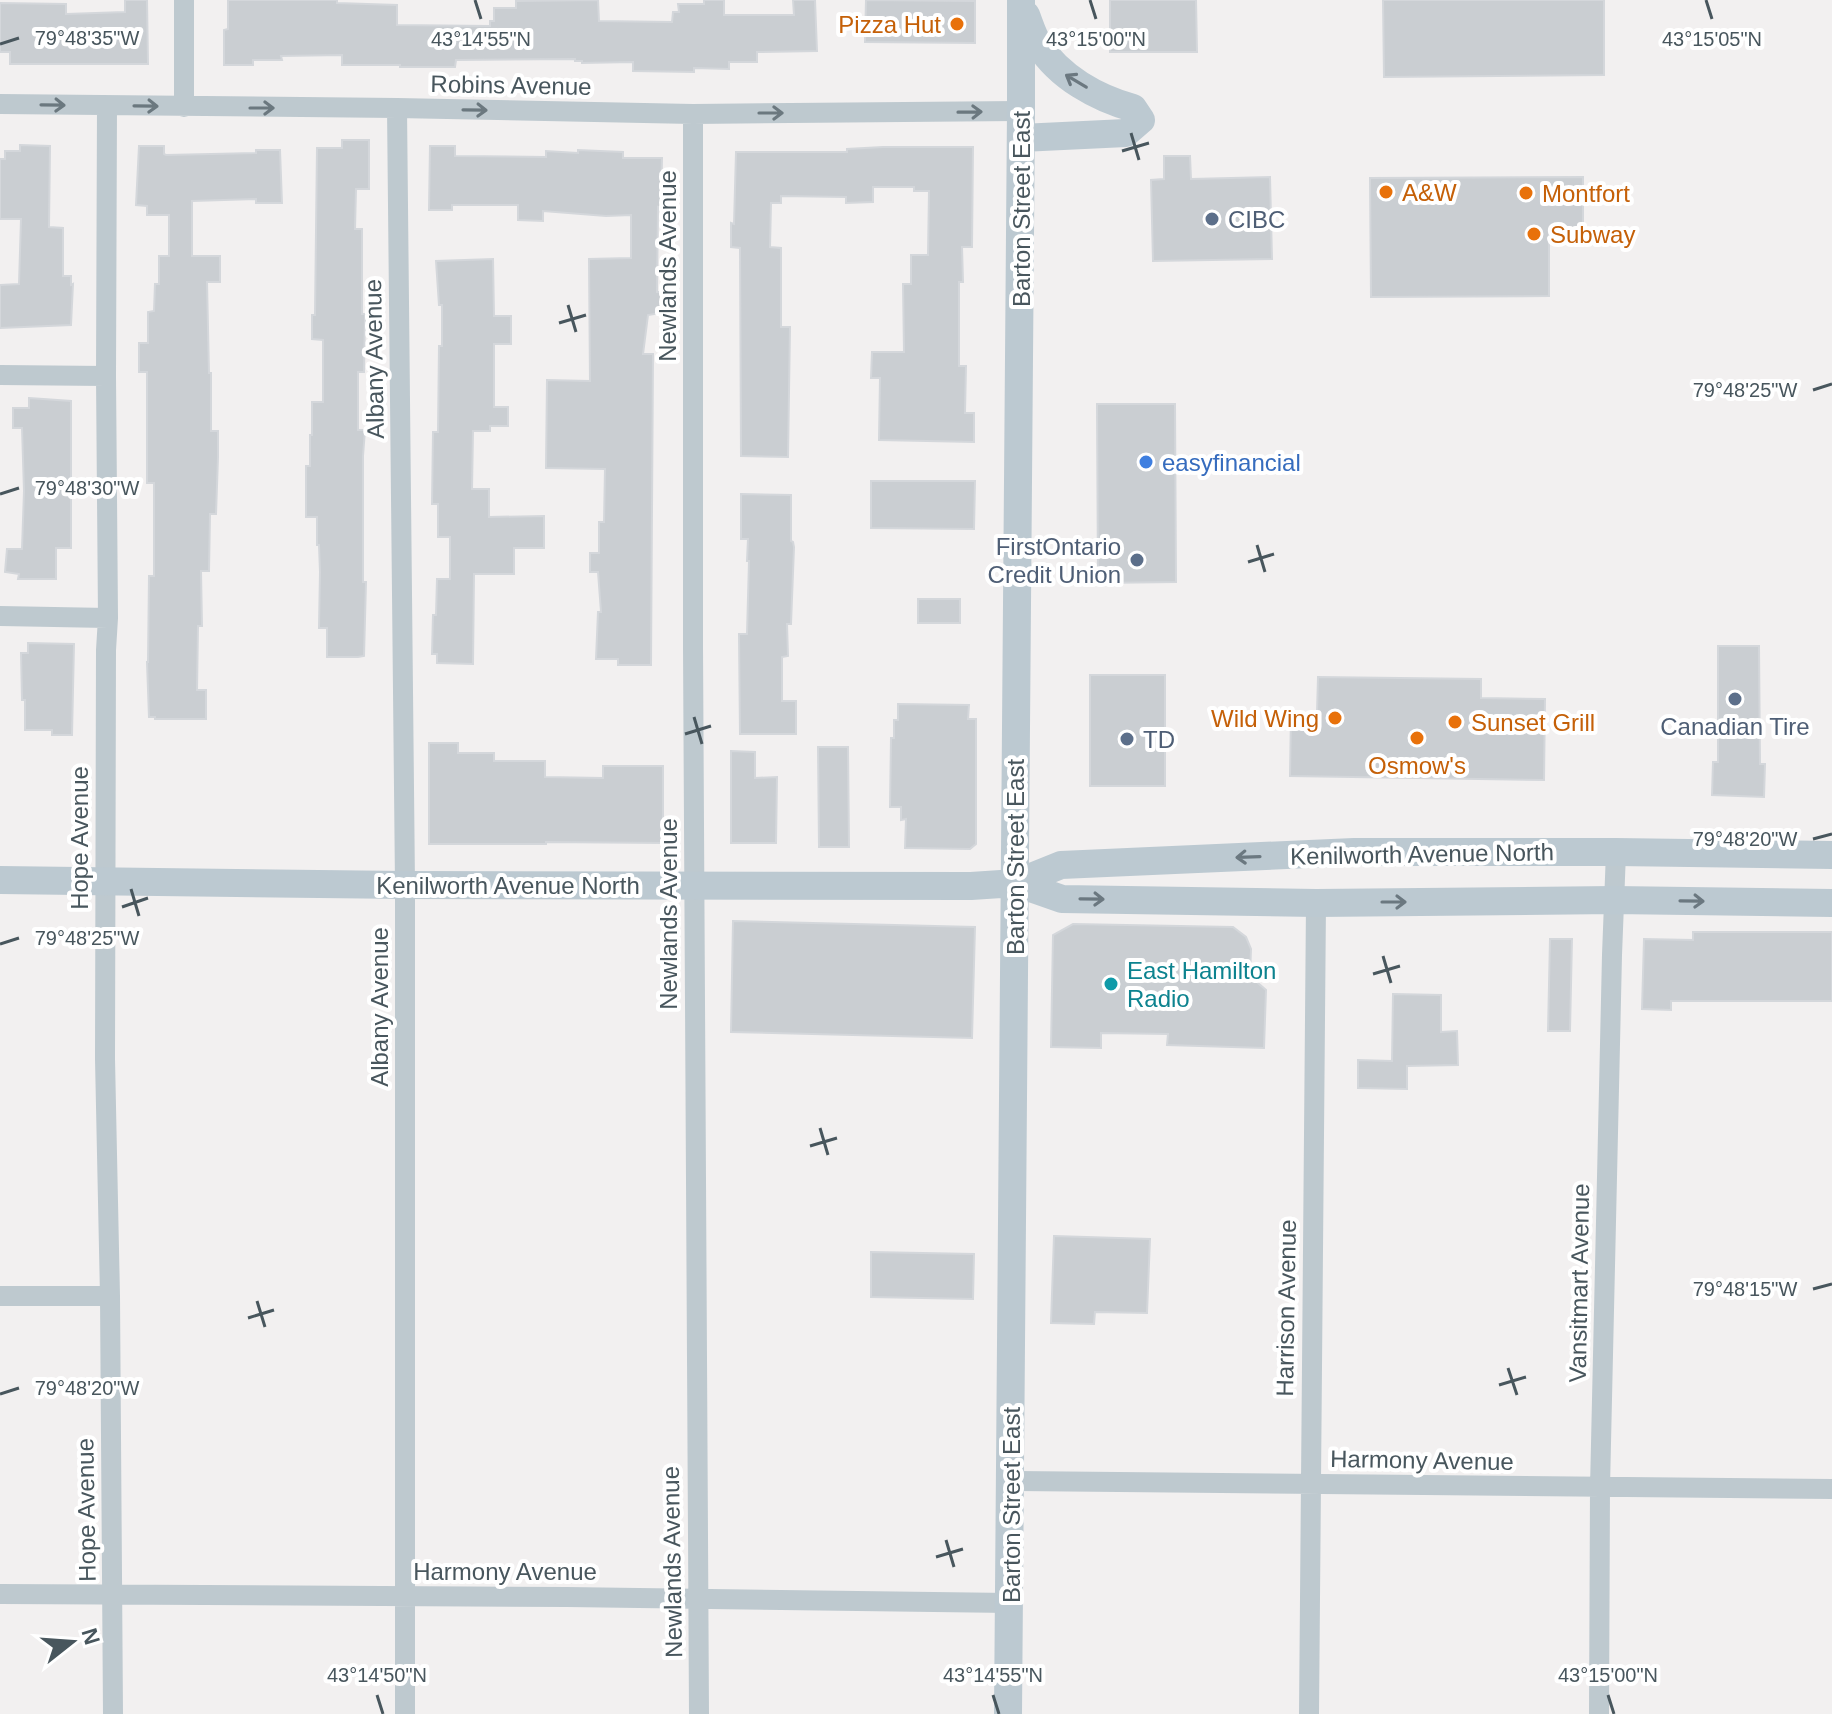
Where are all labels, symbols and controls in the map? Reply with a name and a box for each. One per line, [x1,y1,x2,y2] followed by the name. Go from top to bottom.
[838,11,941,38] place label: Pizza Hut
[948,15,966,33] marker: Pizza Hut
[35,27,139,49] text: 79°48'35"W
[431,28,531,50] text: 43°14'55"N
[1046,28,1146,50] text: 43°15'00"N
[1662,28,1762,50] text: 43°15'05"N
[430,70,592,100] street label: Robins Avenue
[1065,72,1088,88] one-way arrow
[39,97,66,113] one-way arrow
[132,99,159,114] one-way arrow
[248,100,275,115] one-way arrow
[461,102,488,118] one-way arrow
[956,104,983,120] one-way arrow
[757,106,784,121] one-way arrow
[1008,111,1035,307] street label: Barton Street East
[654,170,681,362] street label: Newlands Avenue
[1402,179,1457,206] place label: A&W
[1542,180,1630,207] place label: Montfort
[1377,183,1395,201] marker: A&W
[1517,184,1535,202] marker: Montfort
[1228,206,1285,233] place label: CIBC
[1203,210,1221,228] marker: CIBC
[1550,221,1635,248] place label: Subway
[1525,225,1543,243] marker: Subway
[359,279,389,439] street label: Albany Avenue
[1693,379,1797,401] text: 79°48'25"W
[1162,449,1301,476] place label: easyfinancial
[1137,453,1155,471] marker: easyfinancial
[35,477,139,499] text: 79°48'30"W
[988,533,1121,588] place label: FirstOntario Credit Union
[1128,551,1146,569] marker: FirstOntario Credit Union
[1726,690,1744,708] marker: Canadian Tire
[1211,705,1319,732] place label: Wild Wing
[1326,709,1344,727] marker: Wild Wing
[1471,709,1595,736] place label: Sunset Grill
[1446,713,1464,731] marker: Sunset Grill
[1660,713,1810,740] place label: Canadian Tire
[1143,726,1175,753] place label: TD
[1408,729,1426,747] marker: Osmow's
[1118,730,1136,748] marker: TD
[1368,752,1466,779] place label: Osmow's
[1002,759,1029,955] street label: Barton Street East
[66,766,93,910] street label: Hope Avenue
[655,818,682,1010] street label: Newlands Avenue
[1693,828,1797,850] text: 79°48'20"W
[1290,838,1554,870] street label: Kenilworth Avenue North
[1235,849,1262,864] one-way arrow
[376,872,640,899] street label: Kenilworth Avenue North
[1078,891,1105,907] one-way arrow
[1678,893,1705,909] one-way arrow
[1380,894,1407,910] one-way arrow
[35,927,139,949] text: 79°48'25"W
[366,927,393,1087] street label: Albany Avenue
[1127,957,1276,1012] place label: East Hamilton Radio
[1102,975,1120,993] marker: East Hamilton Radio
[1564,1183,1594,1383] street label: Vansitmart Avenue
[1271,1219,1301,1397] street label: Harrison Avenue
[1693,1278,1797,1300] text: 79°48'15"W
[35,1377,139,1399] text: 79°48'20"W
[998,1407,1025,1603] street label: Barton Street East
[71,1438,101,1582] street label: Hope Avenue
[1330,1445,1514,1475] street label: Harmony Avenue
[657,1466,687,1658] street label: Newlands Avenue
[413,1558,597,1585] street label: Harmony Avenue
[32,1602,112,1682] north arrow
[76,1625,105,1648] text: N
[327,1664,427,1686] text: 43°14'50"N
[943,1664,1043,1686] text: 43°14'55"N
[1558,1664,1658,1686] text: 43°15'00"N

